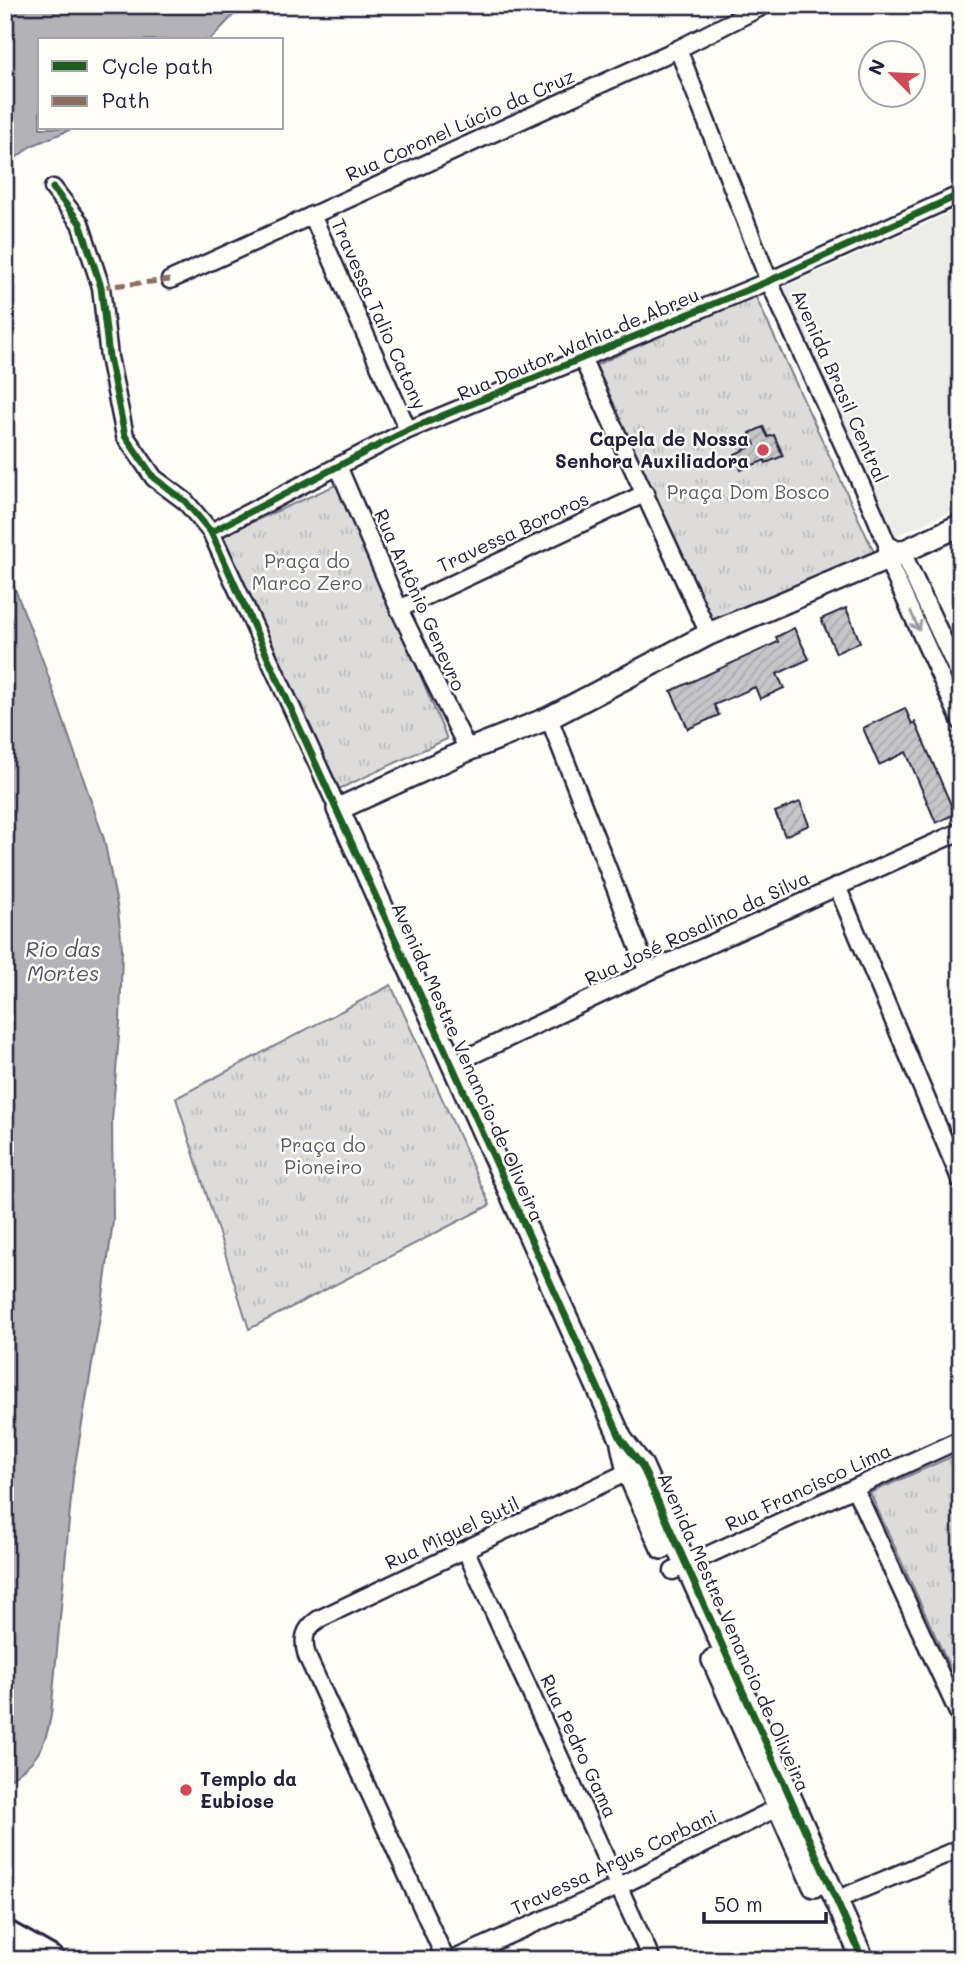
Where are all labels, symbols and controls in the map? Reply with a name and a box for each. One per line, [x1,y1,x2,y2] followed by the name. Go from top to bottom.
[38,38,284,130] legend
[858,38,928,108] north arrow
[102,52,212,79] text: Cycle path
[862,55,890,79] text: N
[341,63,578,186] street label: Rua Coronel Lúcio da Cruz
[102,86,149,113] text: Path
[326,215,433,413] street label: Travessa Talio Catony
[453,281,702,406] street label: Rua Doutor Wahia de Abreu
[787,285,894,486] street label: Avenida Brasil Central
[555,426,749,473] place label: Capela de Nossa Senhora Auxiliadora
[755,442,771,458] marker: Capela de Nossa Senhora Auxiliadora
[667,479,829,504] park label: Praça Dom Bosco
[433,486,592,578] street label: Travessa Bororos
[369,505,472,695] street label: Rua Antônio Genevro
[252,548,362,595] park label: Praça do Marco Zero
[909,610,922,632] one-way arrow
[580,864,813,991] street label: Rua José Rosalino da Silva
[386,898,550,1225] street label: Avenida Mestre Venancio de Oliveira
[25,935,101,986] water label: Rio das Mortes
[280,1132,366,1179] park label: Praça do Pioneiro
[721,1437,895,1536] street label: Rua Francisco Lima
[652,1468,816,1795] street label: Avenida Mestre Venancio de Oliveira
[381,1490,523,1575] street label: Rua Miguel Sutil
[535,1670,624,1822] street label: Rua Pedro Gama
[200,1766,297,1813] place label: Templo da Eubiose
[178,1782,194,1798] marker: Templo da Eubiose
[507,1803,721,1920] street label: Travessa Argus Corbani
[704,1881,826,1925] scale bar
[714,1890,763,1917] text: 50 m

